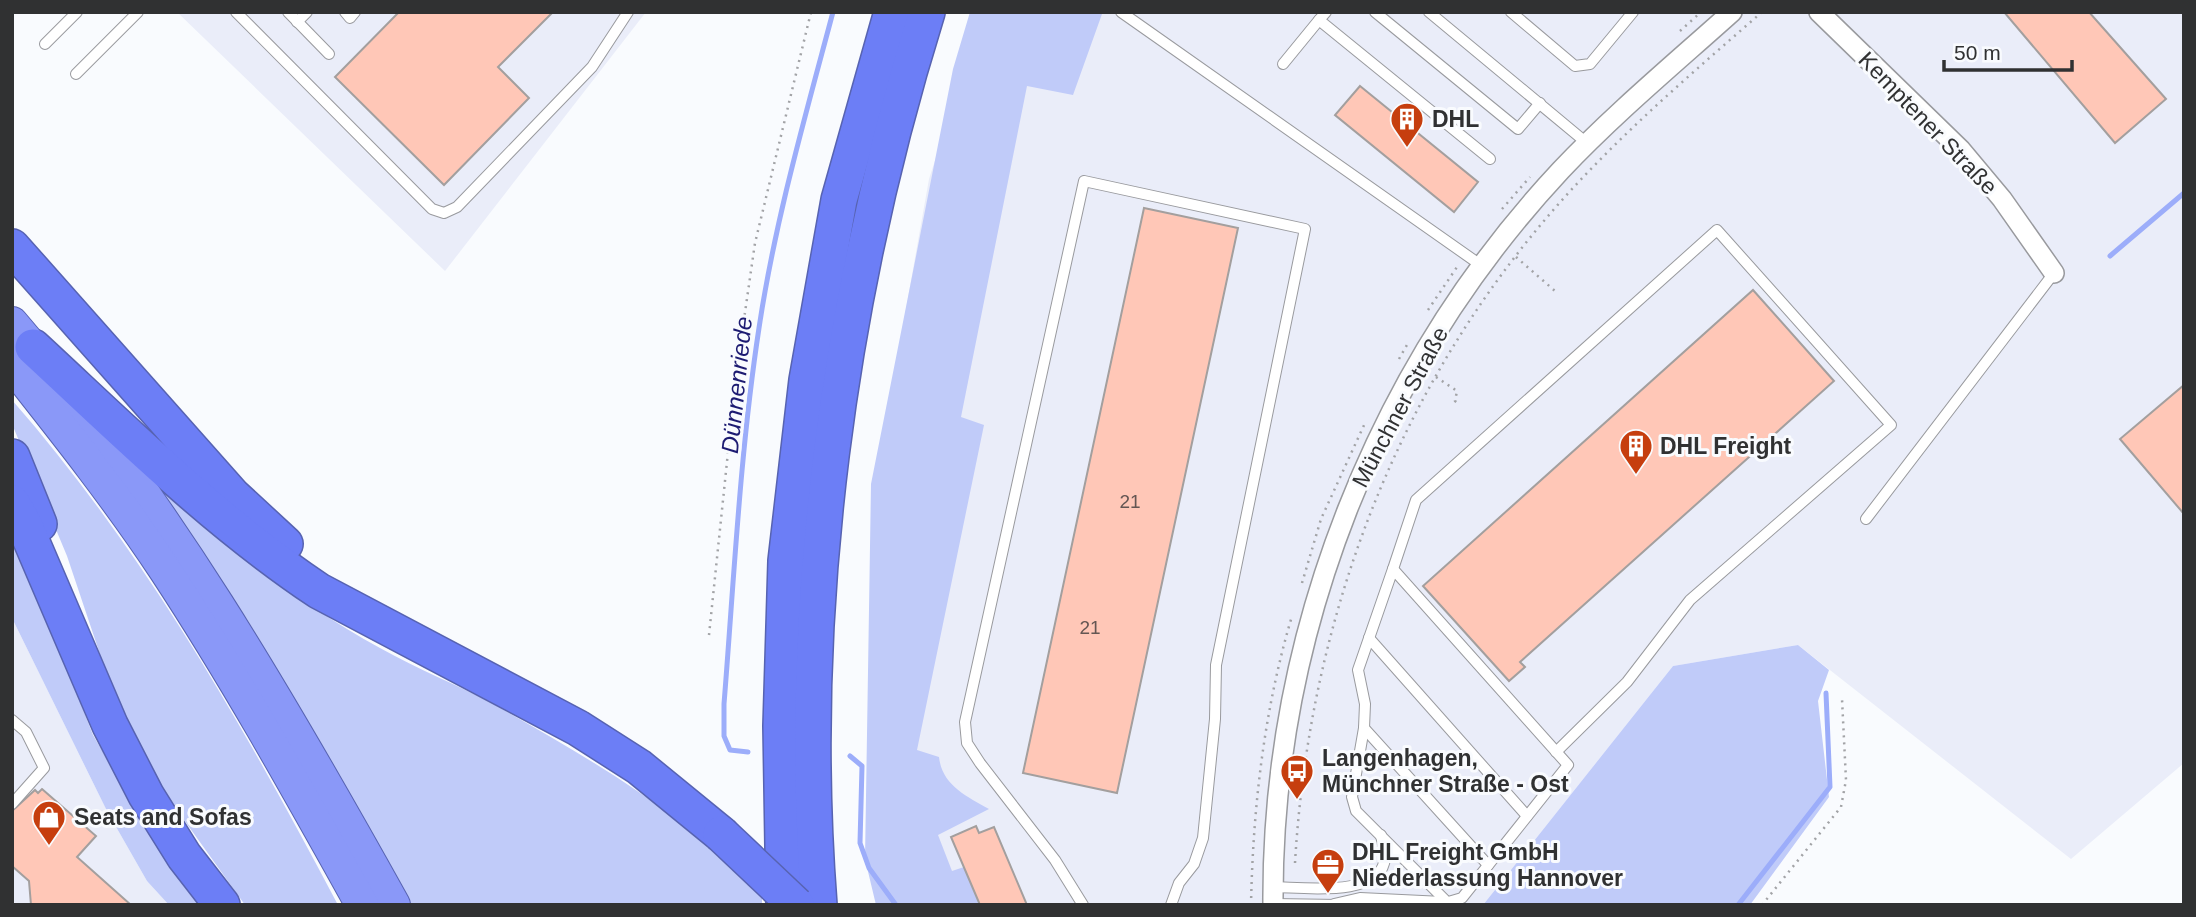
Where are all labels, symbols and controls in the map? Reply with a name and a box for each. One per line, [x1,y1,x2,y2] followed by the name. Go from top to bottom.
[1944,28,2072,72] scale bar
[1954,41,2001,64] text: 50 m
[1853,46,2003,200] street label: Kemptener Straße
[1388,100,1426,149] building icon: DHL
[1432,106,1479,132] place label: DHL
[716,315,757,455] water label: Dünnenriede
[1347,322,1453,492] street label: Münchner Straße
[1617,427,1655,476] building icon: DHL Freight
[1660,433,1792,459] place label: DHL Freight
[1119,491,1141,512] house number: 21
[1079,617,1101,638] house number: 21
[1322,745,1569,797] place label: Langenhagen, Münchner Straße - Ost
[1278,752,1316,801] bus stop icon: Langenhagen, Münchner Straße - Ost
[30,798,68,847] shop icon: Seats and Sofas
[74,804,252,830] place label: Seats and Sofas
[1352,839,1623,891] place label: DHL Freight GmbH Niederlassung Hannover
[1309,846,1347,895] office icon: DHL Freight GmbH Niederlassung Hannover

